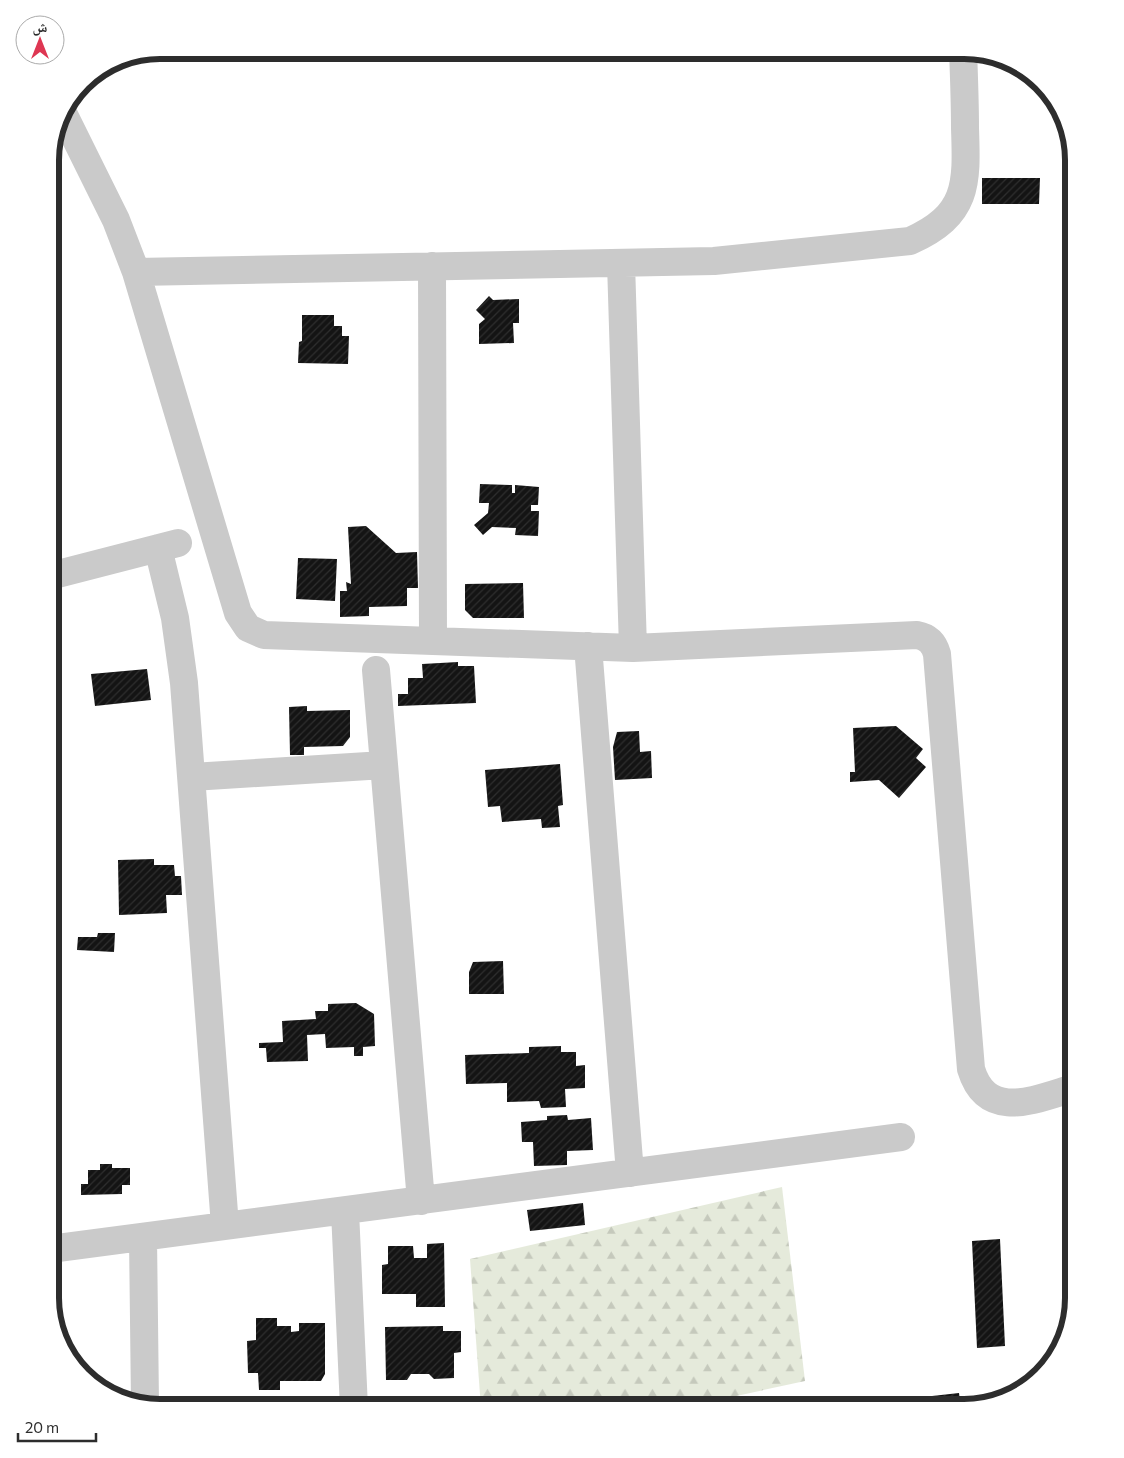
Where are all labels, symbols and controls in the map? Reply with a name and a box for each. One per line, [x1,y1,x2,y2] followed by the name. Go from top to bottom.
[15,15,65,65] north arrow
[33,18,48,36] text: ش
[18,1410,95,1442] scale bar
[25,1418,59,1436] text: 20 m

